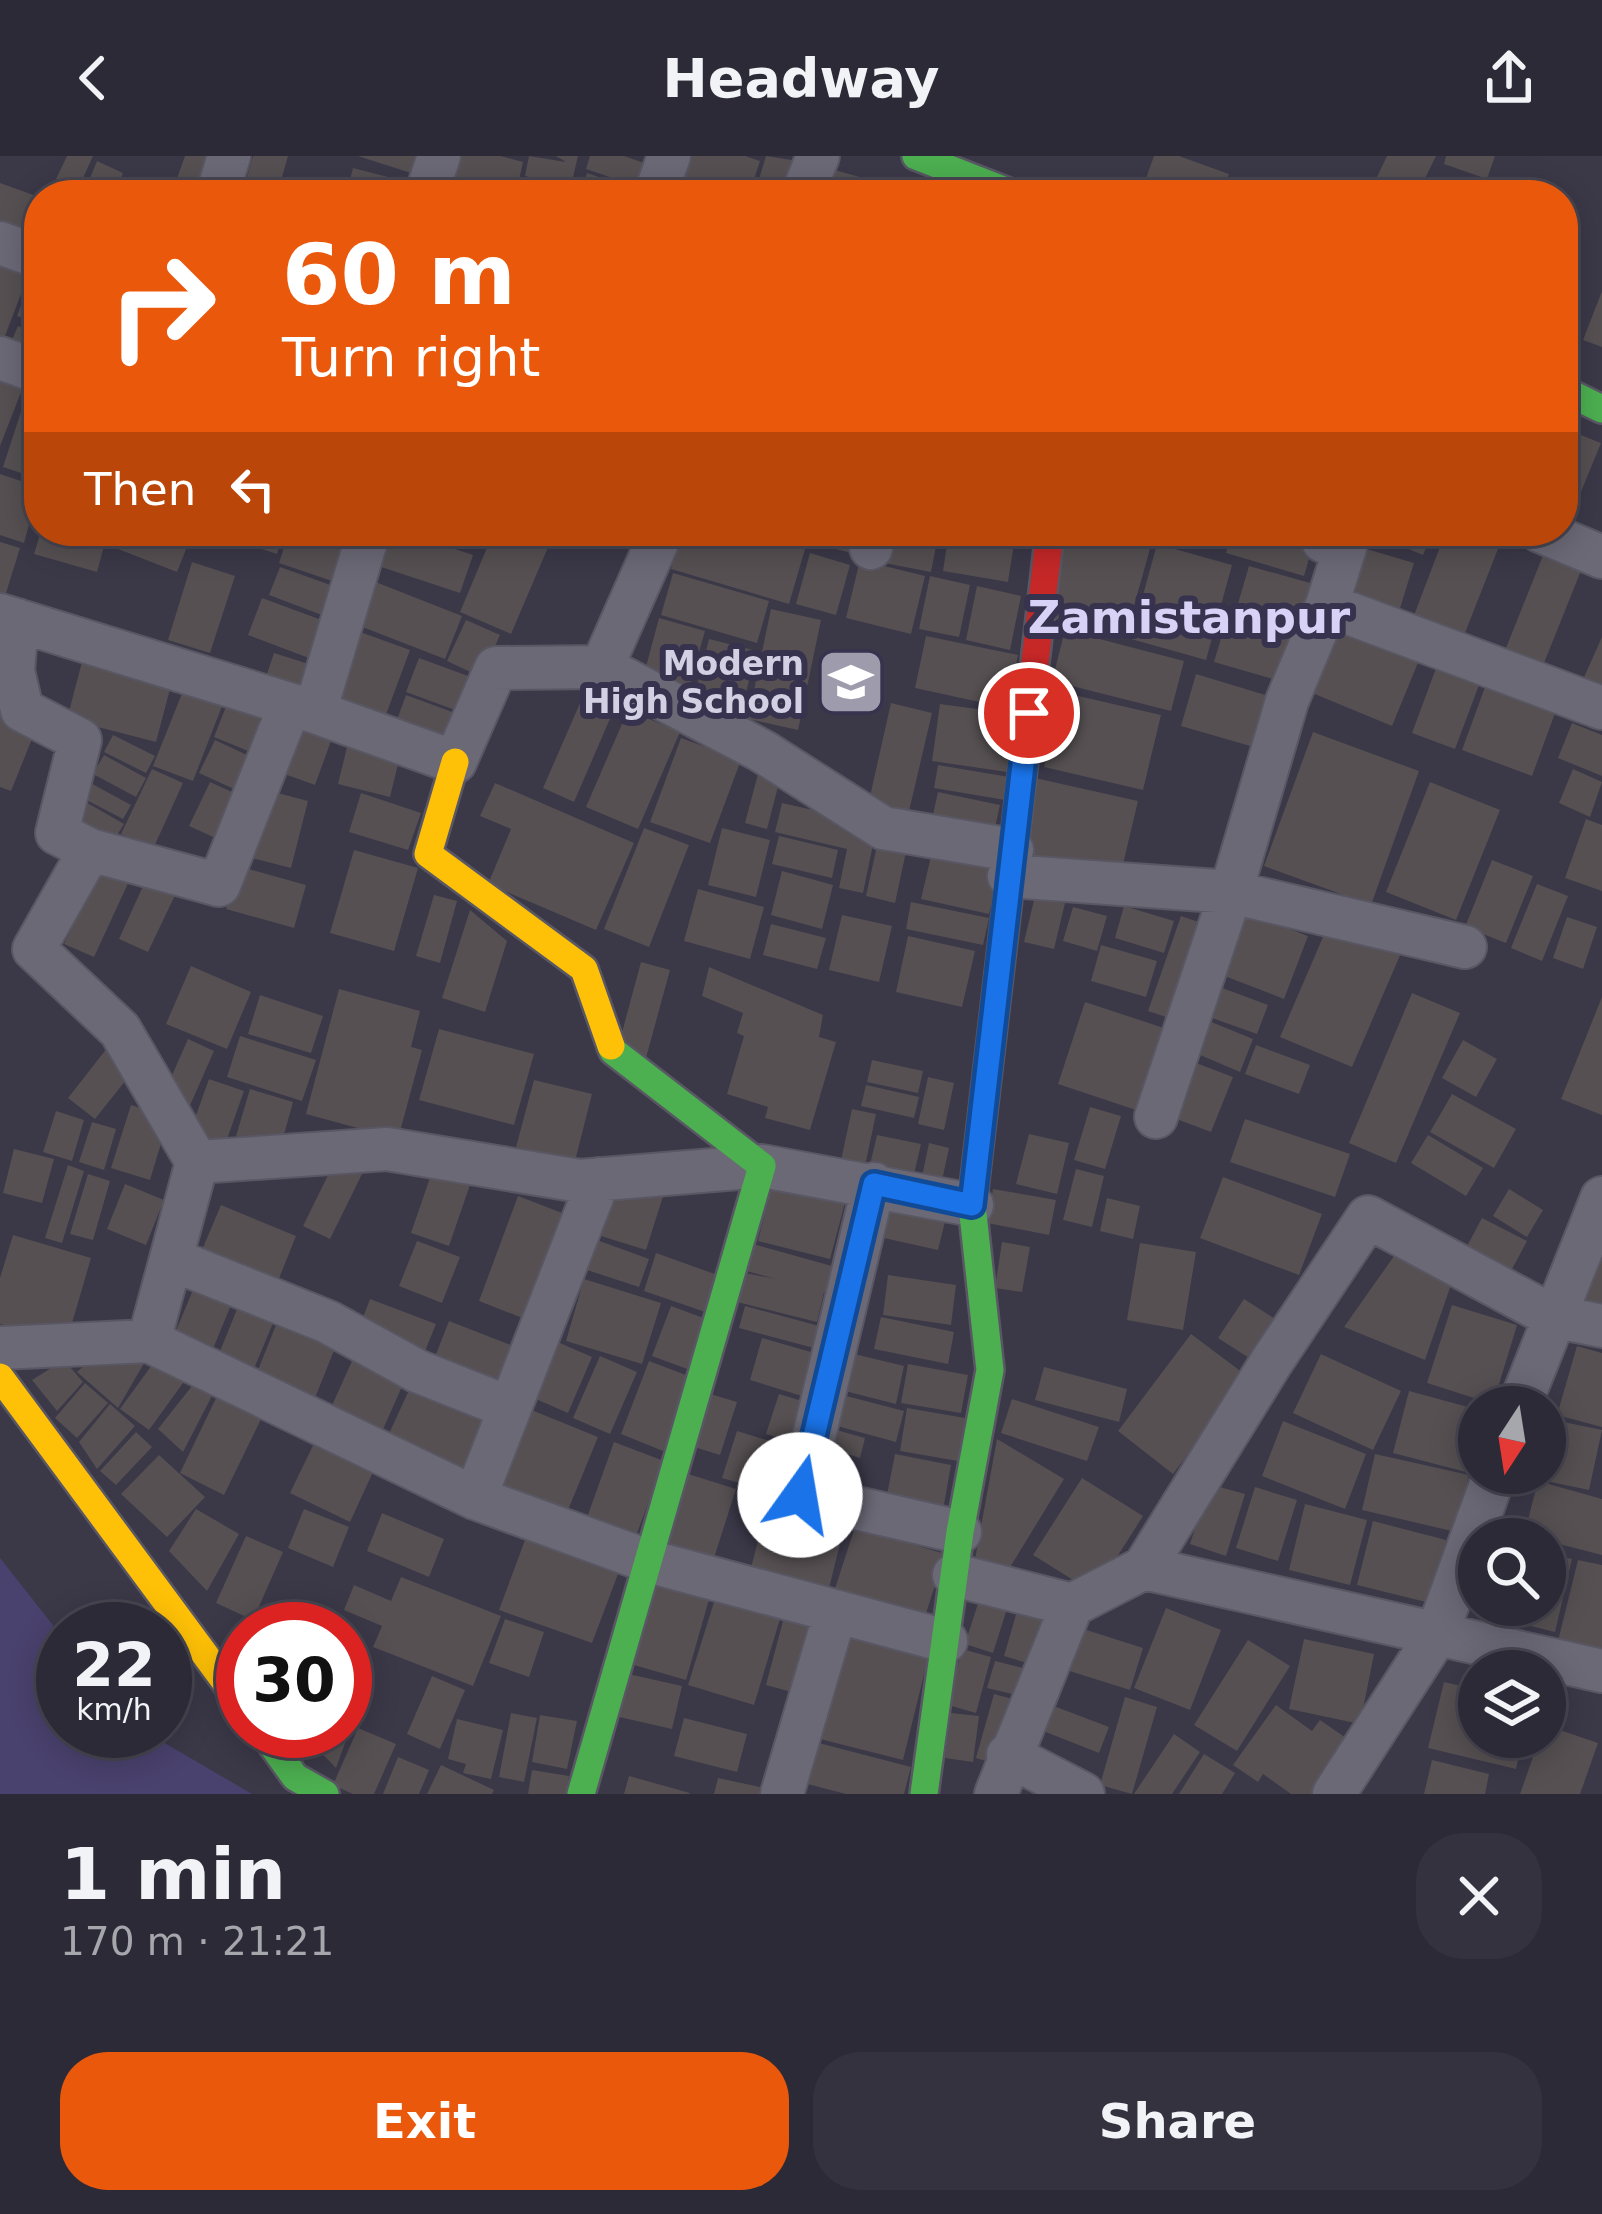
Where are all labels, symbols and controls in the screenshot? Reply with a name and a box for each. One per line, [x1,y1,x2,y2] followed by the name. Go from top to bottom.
[60,45,126,111] icon: back
[1476,45,1542,111] icon: share
[663,47,939,110] text: Headway
[282,226,516,324] text: 60 m
[84,228,240,384] icon: right
[282,326,541,389] text: Turn right
[220,456,286,522] icon: left
[84,463,196,516] text: Then
[1028,591,1351,644] district label: Zamistanpur
[583,644,804,721] place label: Modern High School
[816,647,886,717] school or university icon: Modern High School
[978,662,1080,764] pin
[996,680,1062,746] icon: arrive
[1458,1386,1566,1494] north arrow
[1458,1386,1566,1758] map controls
[737,1432,863,1558] position arrow
[1458,1518,1566,1626] button: search
[216,1602,372,1758] speed limit sign: 30
[72,1630,156,1700] text: 22
[1458,1650,1566,1758] button: layers
[76,1692,152,1727] text: km/h
[60,1832,286,1916] text: 1 min
[1416,1833,1542,1959] button: close
[60,1919,334,1964] text: 170 m · 21:21
[60,2052,789,2190] button: Exit
[813,2052,1542,2190] button: Share

